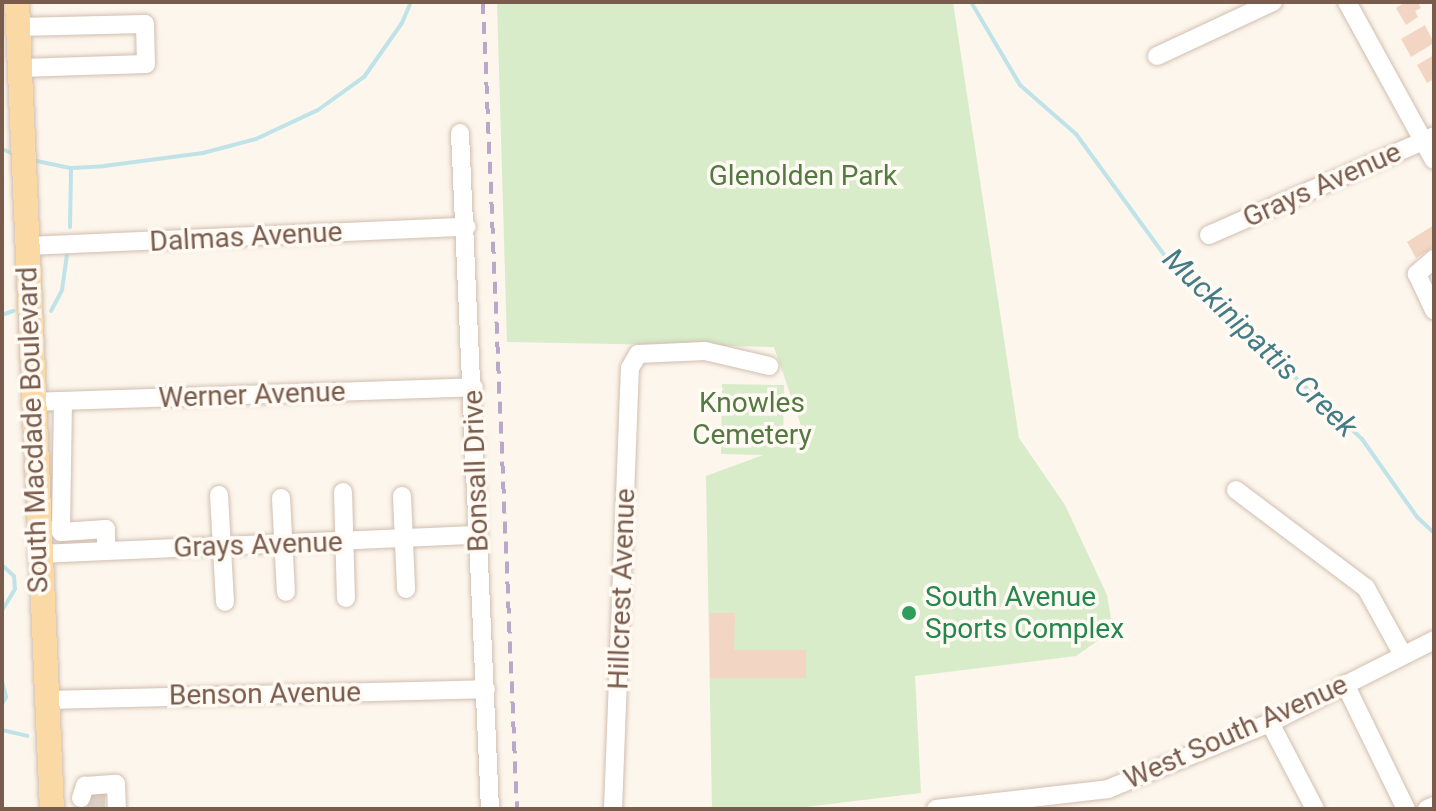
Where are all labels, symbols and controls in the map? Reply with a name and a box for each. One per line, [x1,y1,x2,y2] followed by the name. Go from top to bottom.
[1238,135,1406,235] street label: Grays Avenue
[709,159,897,193] park label: Glenolden Park
[149,215,343,259] street label: Dalmas Avenue
[1155,241,1365,445] water label: Muckinipattis Creek
[11,266,55,594] street label: South Macdade Boulevard
[158,375,346,415] street label: Werner Avenue
[692,386,812,452] park label: Knowles Cemetery
[456,389,496,553] street label: Bonsall Drive
[602,488,642,690] street label: Hillcrest Avenue
[173,525,343,565] street label: Grays Avenue
[925,580,1124,646] place label: South Avenue Sports Complex
[900,604,918,622] marker: South Avenue Sports Complex
[1119,668,1353,796] street label: West South Avenue
[169,676,361,712] street label: Benson Avenue

